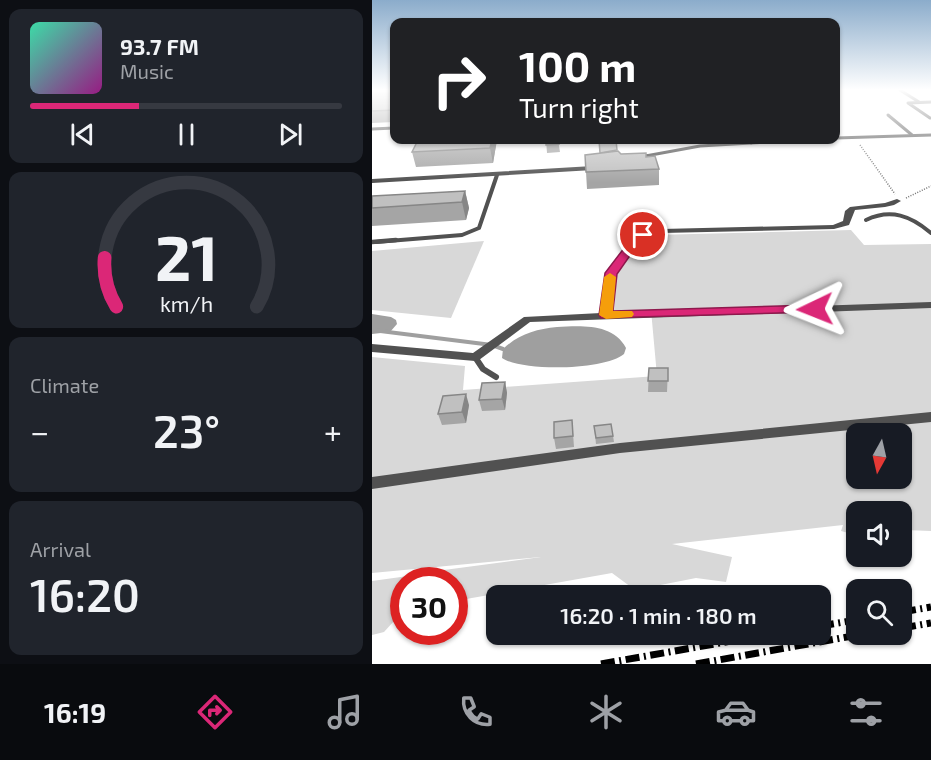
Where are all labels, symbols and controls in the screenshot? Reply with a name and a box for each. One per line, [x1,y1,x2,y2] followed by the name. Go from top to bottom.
[120,33,199,59] text: 93.7 FM
[519,40,636,90] text: 100 m
[420,42,498,120] icon: right
[120,59,174,83] text: Music
[519,91,639,123] text: Turn right
[66,118,99,151] icon: previous
[170,118,203,151] icon: pause
[274,118,307,151] icon: next
[617,209,668,260] pin
[626,218,659,251] icon: arrive
[154,220,218,295] text: 21
[783,277,847,341] position arrow
[159,292,213,317] text: km/h
[30,373,99,397] text: Climate
[153,403,220,457] text: 23°
[30,411,49,451] text: −
[324,411,342,451] text: +
[846,423,912,489] north arrow
[846,423,912,645] map controls
[846,501,912,567] button: sound
[30,537,91,561] text: Arrival
[30,567,140,621] text: 16:20
[390,567,468,645] speed limit sign: 30
[846,579,912,645] button: search
[560,602,757,628] text: 16:20 · 1 min · 180 m
[194,691,236,733] icon: directions
[324,691,366,733] icon: music
[455,691,497,733] icon: phone
[585,691,627,733] icon: climate
[715,691,757,733] icon: car
[845,691,887,733] icon: filters
[44,696,106,728] text: 16:19

